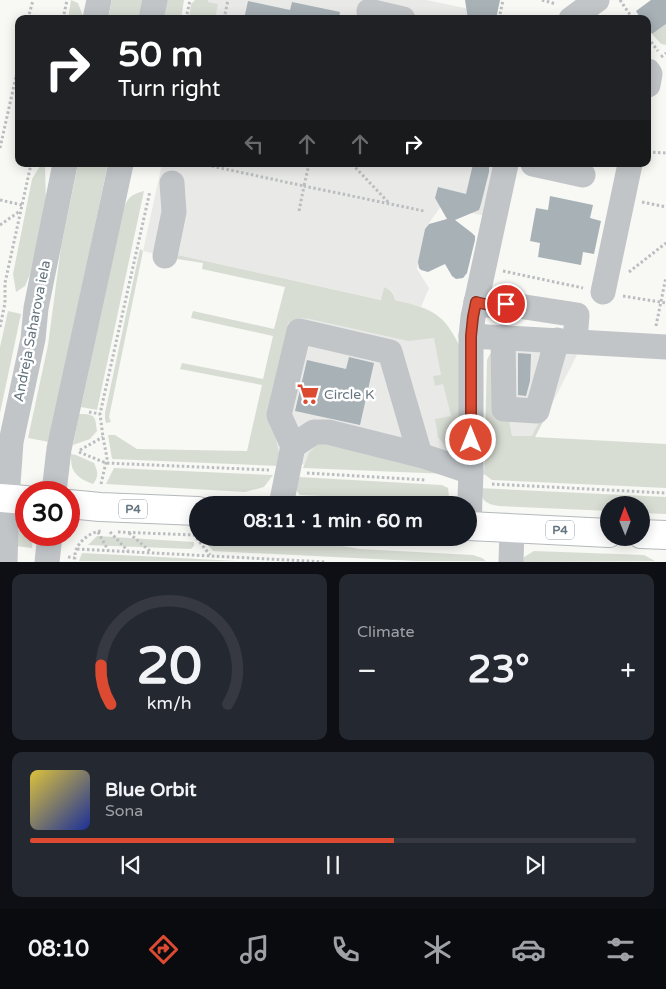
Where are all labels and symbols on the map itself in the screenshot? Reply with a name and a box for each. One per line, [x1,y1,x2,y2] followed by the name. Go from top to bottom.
[10,259,54,403] street label: Andreja Saharova iela
[485,283,527,325] pin
[295,381,321,407] supermarket icon: Circle K
[324,386,374,403] place label: Circle K
[444,413,496,465] position arrow
[15,481,80,546] speed limit sign: 30
[600,496,650,546] north arrow
[119,499,147,518] road number: P4
[546,520,574,540] road number: P4

